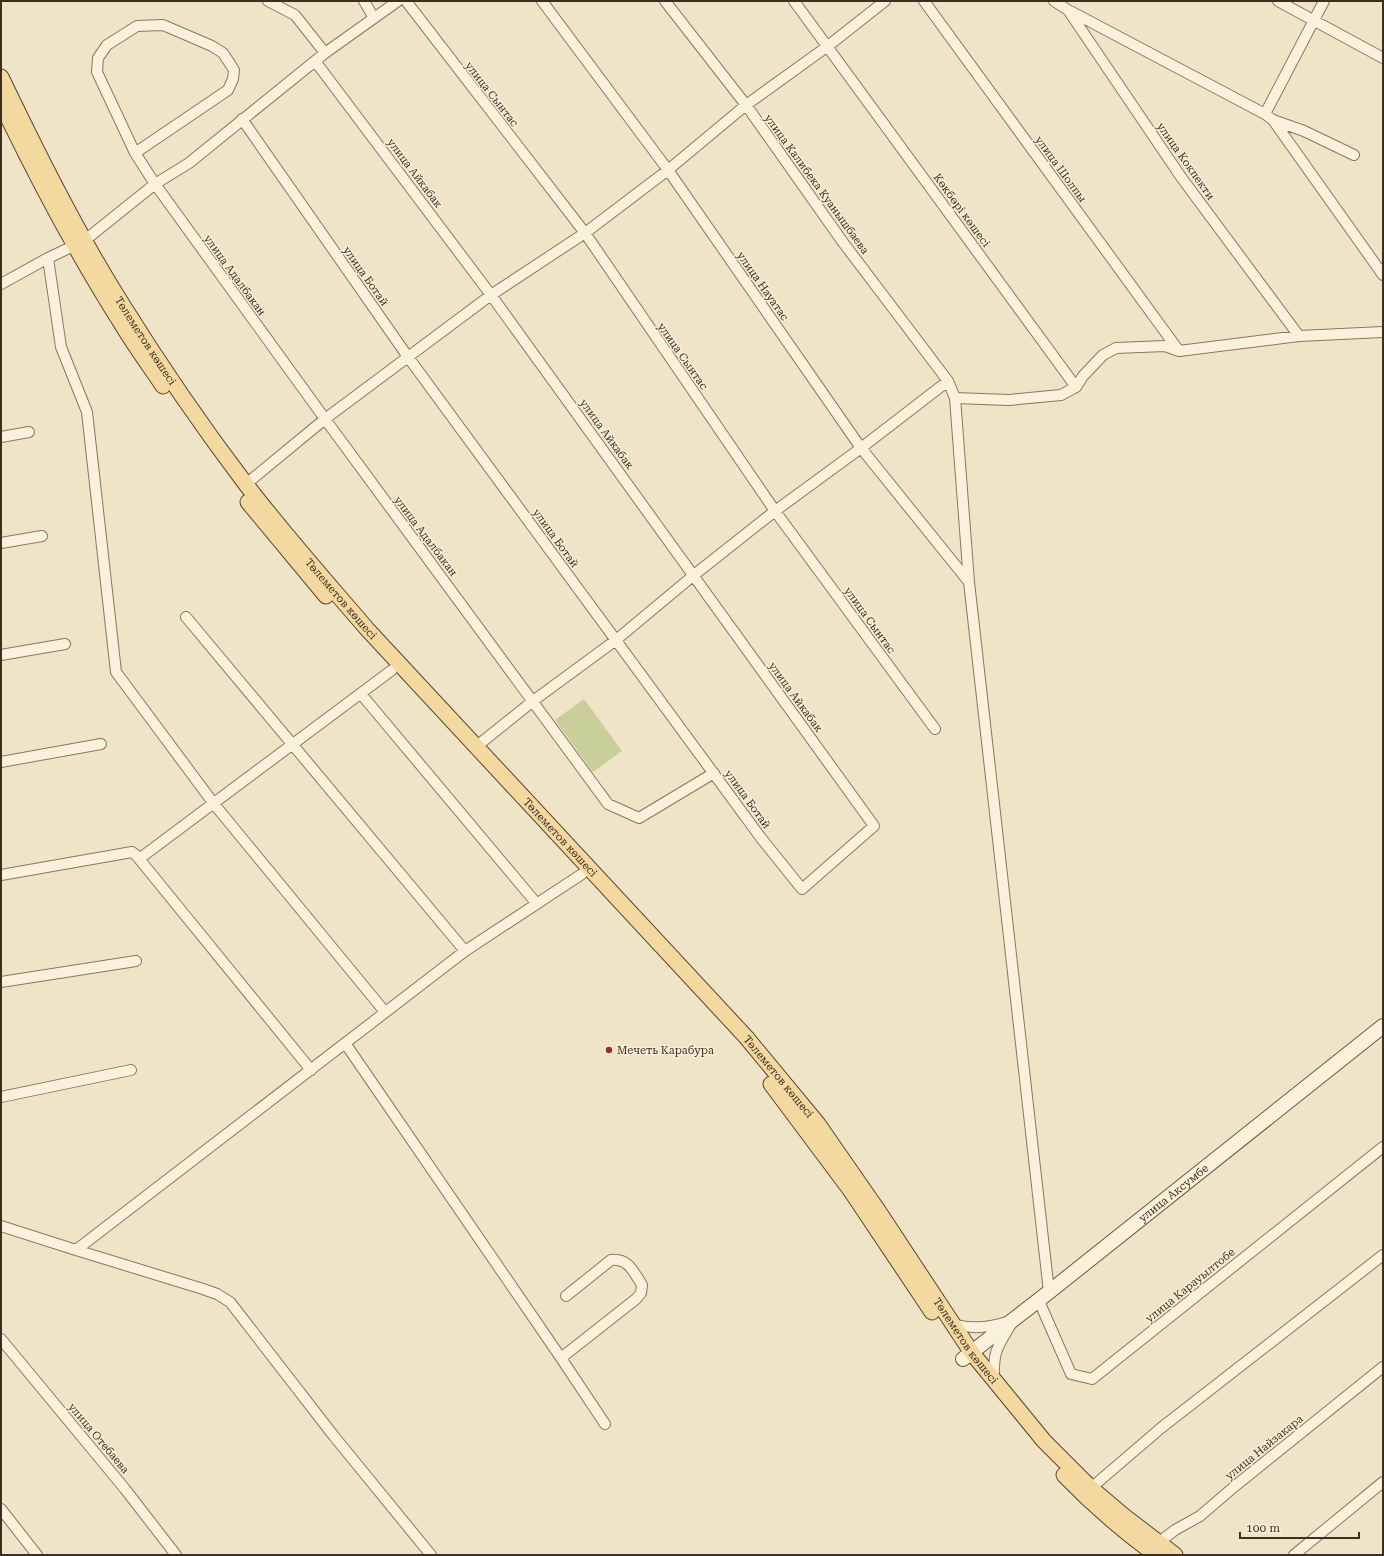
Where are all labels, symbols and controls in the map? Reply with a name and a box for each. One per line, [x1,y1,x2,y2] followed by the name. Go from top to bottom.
[462,59,521,129] street label: улица Сынтас
[762,112,872,257] street label: улица Калибека Куанышбаева
[1154,120,1217,202] street label: улица Кокпекти
[1032,134,1089,205] street label: улица Шолпы
[384,136,445,211] street label: улица Айкабак
[931,171,993,250] street label: Көкбөрі көшесі
[201,232,268,318] street label: улица Адалбакан
[340,244,391,308] street label: улица Ботай
[734,249,791,323] street label: улица Науатас
[112,294,179,388] street label: Төлеметов көшесі
[655,320,710,392] street label: улица Сынтас
[577,397,636,472] street label: улица Айкабак
[391,494,460,579] street label: улица Адалбакан
[530,506,581,570] street label: улица Ботай
[302,556,379,642] street label: Төлеметов көшесі
[841,585,898,656] street label: улица Сынтас
[766,660,825,735] street label: улица Айкабак
[722,767,773,831] street label: улица Ботай
[520,795,600,880] street label: Төлеметов көшесі
[741,1033,816,1121] street label: Төлеметов көшесі
[617,1044,714,1057] place label: Мечеть Карабура
[604,1045,614,1055] marker: Мечеть Карабура
[1136,1162,1211,1225] street label: улица Аксумбе
[1143,1245,1238,1325] street label: улица Карауылтобе
[930,1295,1001,1387] street label: Төлеметов көшесі
[65,1400,132,1476] street label: улица Отебаева
[1223,1412,1306,1483] street label: улица Найзакара
[1240,1514,1359,1540] scale bar
[1246,1521,1280,1535] text: 100 m

